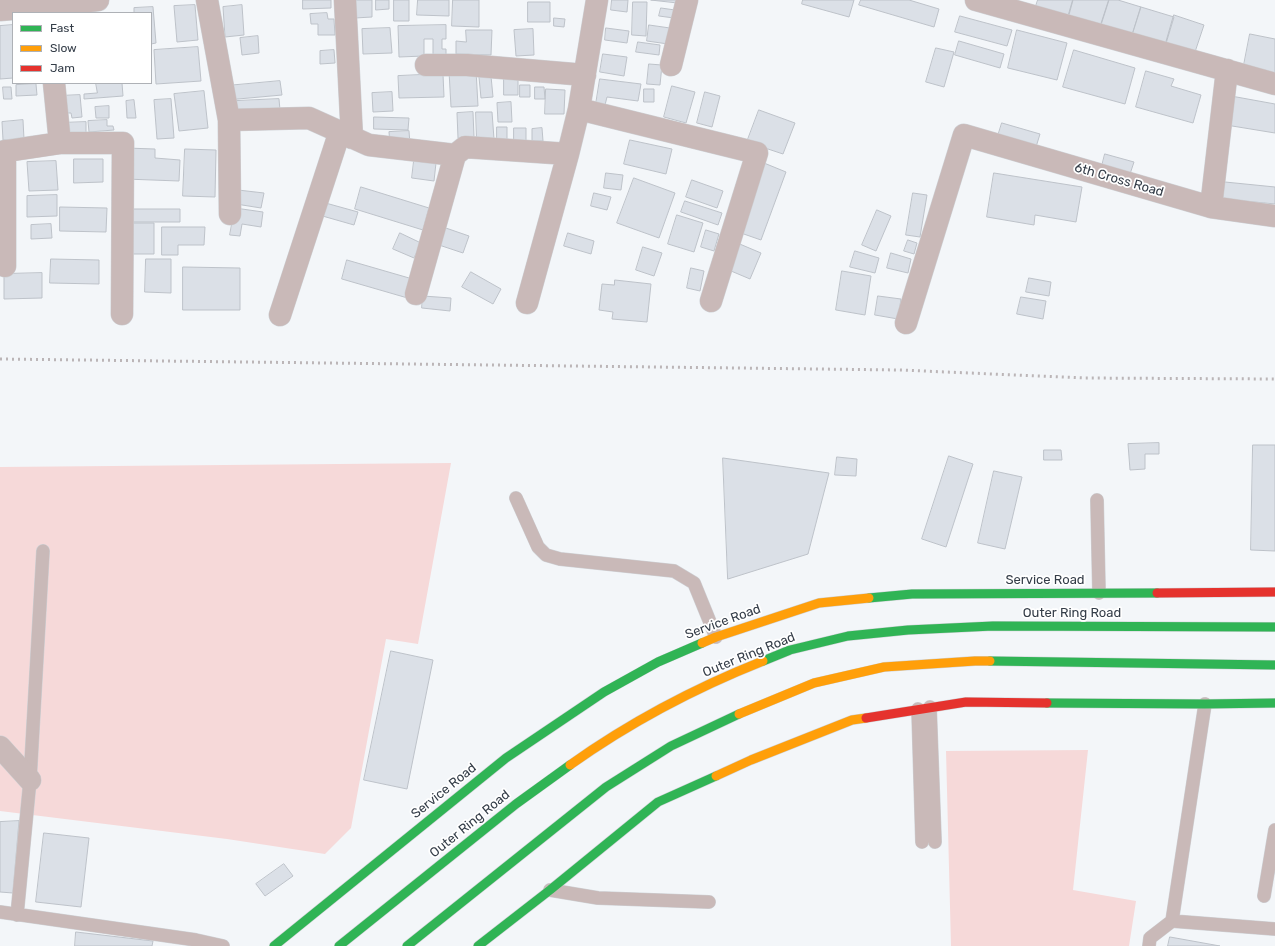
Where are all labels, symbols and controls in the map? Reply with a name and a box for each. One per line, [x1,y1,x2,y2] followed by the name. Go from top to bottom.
[12,12,152,84] legend
[50,21,74,35] text: Fast
[50,41,77,55] text: Slow
[50,61,75,75] text: Jam
[1073,160,1165,200] street label: 6th Cross Road
[1005,572,1085,588] street label: Service Road
[683,601,763,643] street label: Service Road
[1023,605,1121,621] street label: Outer Ring Road
[700,629,798,681] street label: Outer Ring Road
[408,760,480,822] street label: Service Road
[427,787,513,861] street label: Outer Ring Road

